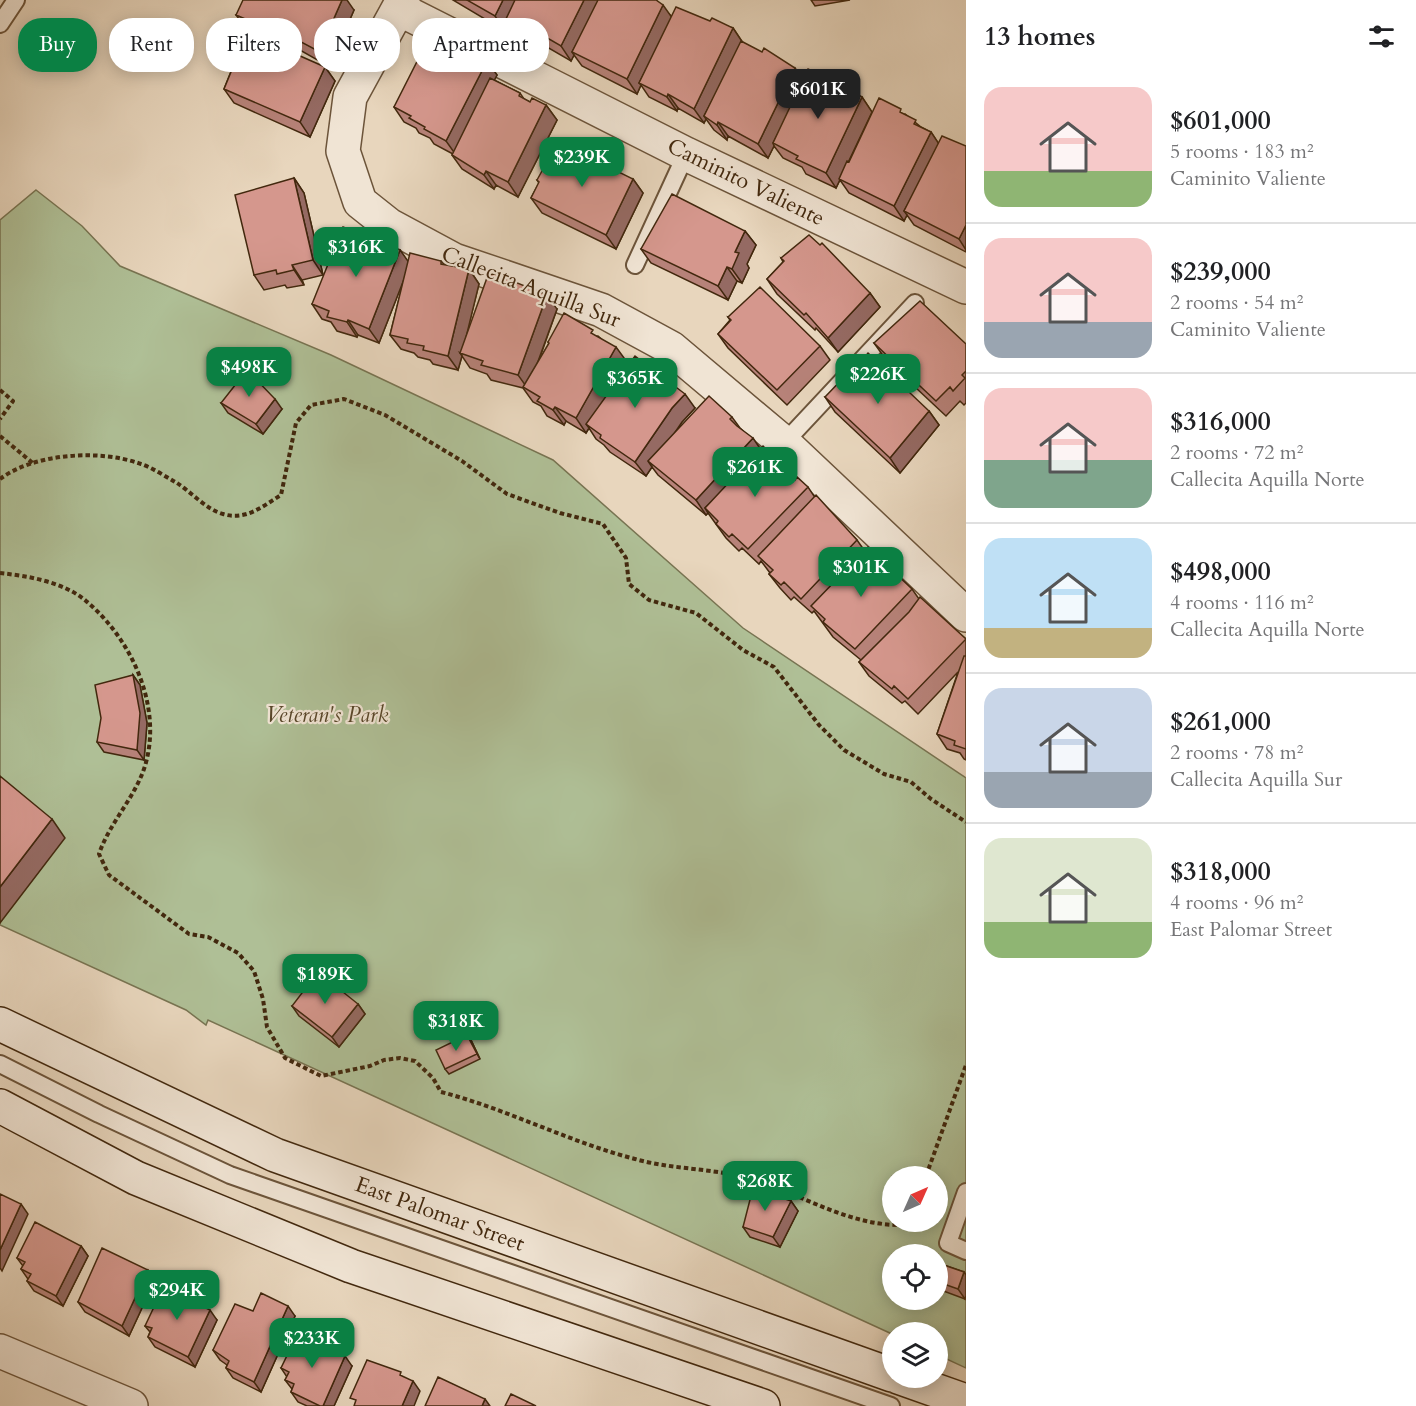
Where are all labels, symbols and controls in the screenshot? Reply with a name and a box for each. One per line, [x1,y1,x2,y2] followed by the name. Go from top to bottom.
[18,18,97,72] chip: Buy
[109,18,194,72] chip: Rent
[206,18,302,72] chip: Filters
[314,18,400,72] chip: New
[412,18,549,72] chip: Apartment
[984,19,1095,54] text: 13 homes
[1365,20,1398,53] icon: filters
[776,69,860,120] pin: $601K
[789,75,847,102] text: $601K
[1170,103,1271,138] text: $601,000
[1032,111,1104,183] icon: home
[662,131,830,233] street label: Caminito Valiente
[540,137,624,188] pin: $239K
[1170,138,1314,165] text: 5 rooms · 183 m²
[553,143,611,170] text: $239K
[1170,165,1326,192] text: Caminito Valiente
[314,227,398,278] pin: $316K
[327,233,385,260] text: $316K
[437,239,626,335] street label: Callecita Aquilla Sur
[1170,254,1271,289] text: $239,000
[1032,262,1104,334] icon: home
[1170,289,1303,316] text: 2 rooms · 54 m²
[1170,316,1326,343] text: Caminito Valiente
[207,347,291,398] pin: $498K
[220,353,278,380] text: $498K
[836,354,920,405] pin: $226K
[593,358,677,409] pin: $365K
[849,360,907,387] text: $226K
[606,364,664,391] text: $365K
[1170,404,1271,439] text: $316,000
[1032,412,1104,484] icon: home
[1170,439,1303,466] text: 2 rooms · 72 m²
[713,447,797,498] pin: $261K
[726,453,784,480] text: $261K
[1170,466,1365,493] text: Callecita Aquilla Norte
[819,547,903,598] pin: $301K
[832,553,890,580] text: $301K
[1170,554,1271,589] text: $498,000
[1032,562,1104,634] icon: home
[1170,589,1314,616] text: 4 rooms · 116 m²
[1170,616,1365,643] text: Callecita Aquilla Norte
[266,700,388,730] park label: Veteran's Park
[1170,704,1271,739] text: $261,000
[1032,712,1104,784] icon: home
[1170,739,1303,766] text: 2 rooms · 78 m²
[1170,766,1342,793] text: Callecita Aquilla Sur
[1170,854,1271,889] text: $318,000
[1032,862,1104,934] icon: home
[1170,889,1303,916] text: 4 rooms · 96 m²
[1170,916,1332,943] text: East Palomar Street
[283,954,367,1005] pin: $189K
[296,960,354,987] text: $189K
[414,1001,498,1052] pin: $318K
[427,1007,485,1034] text: $318K
[723,1161,807,1212] pin: $268K
[882,1166,948,1232] north arrow
[882,1166,948,1388] map controls
[736,1167,794,1194] text: $268K
[351,1169,529,1259] street label: East Palomar Street
[882,1244,948,1310] button: locate
[135,1270,219,1321] pin: $294K
[148,1276,206,1303] text: $294K
[270,1318,354,1369] pin: $233K
[882,1322,948,1388] button: layers
[283,1324,341,1351] text: $233K

